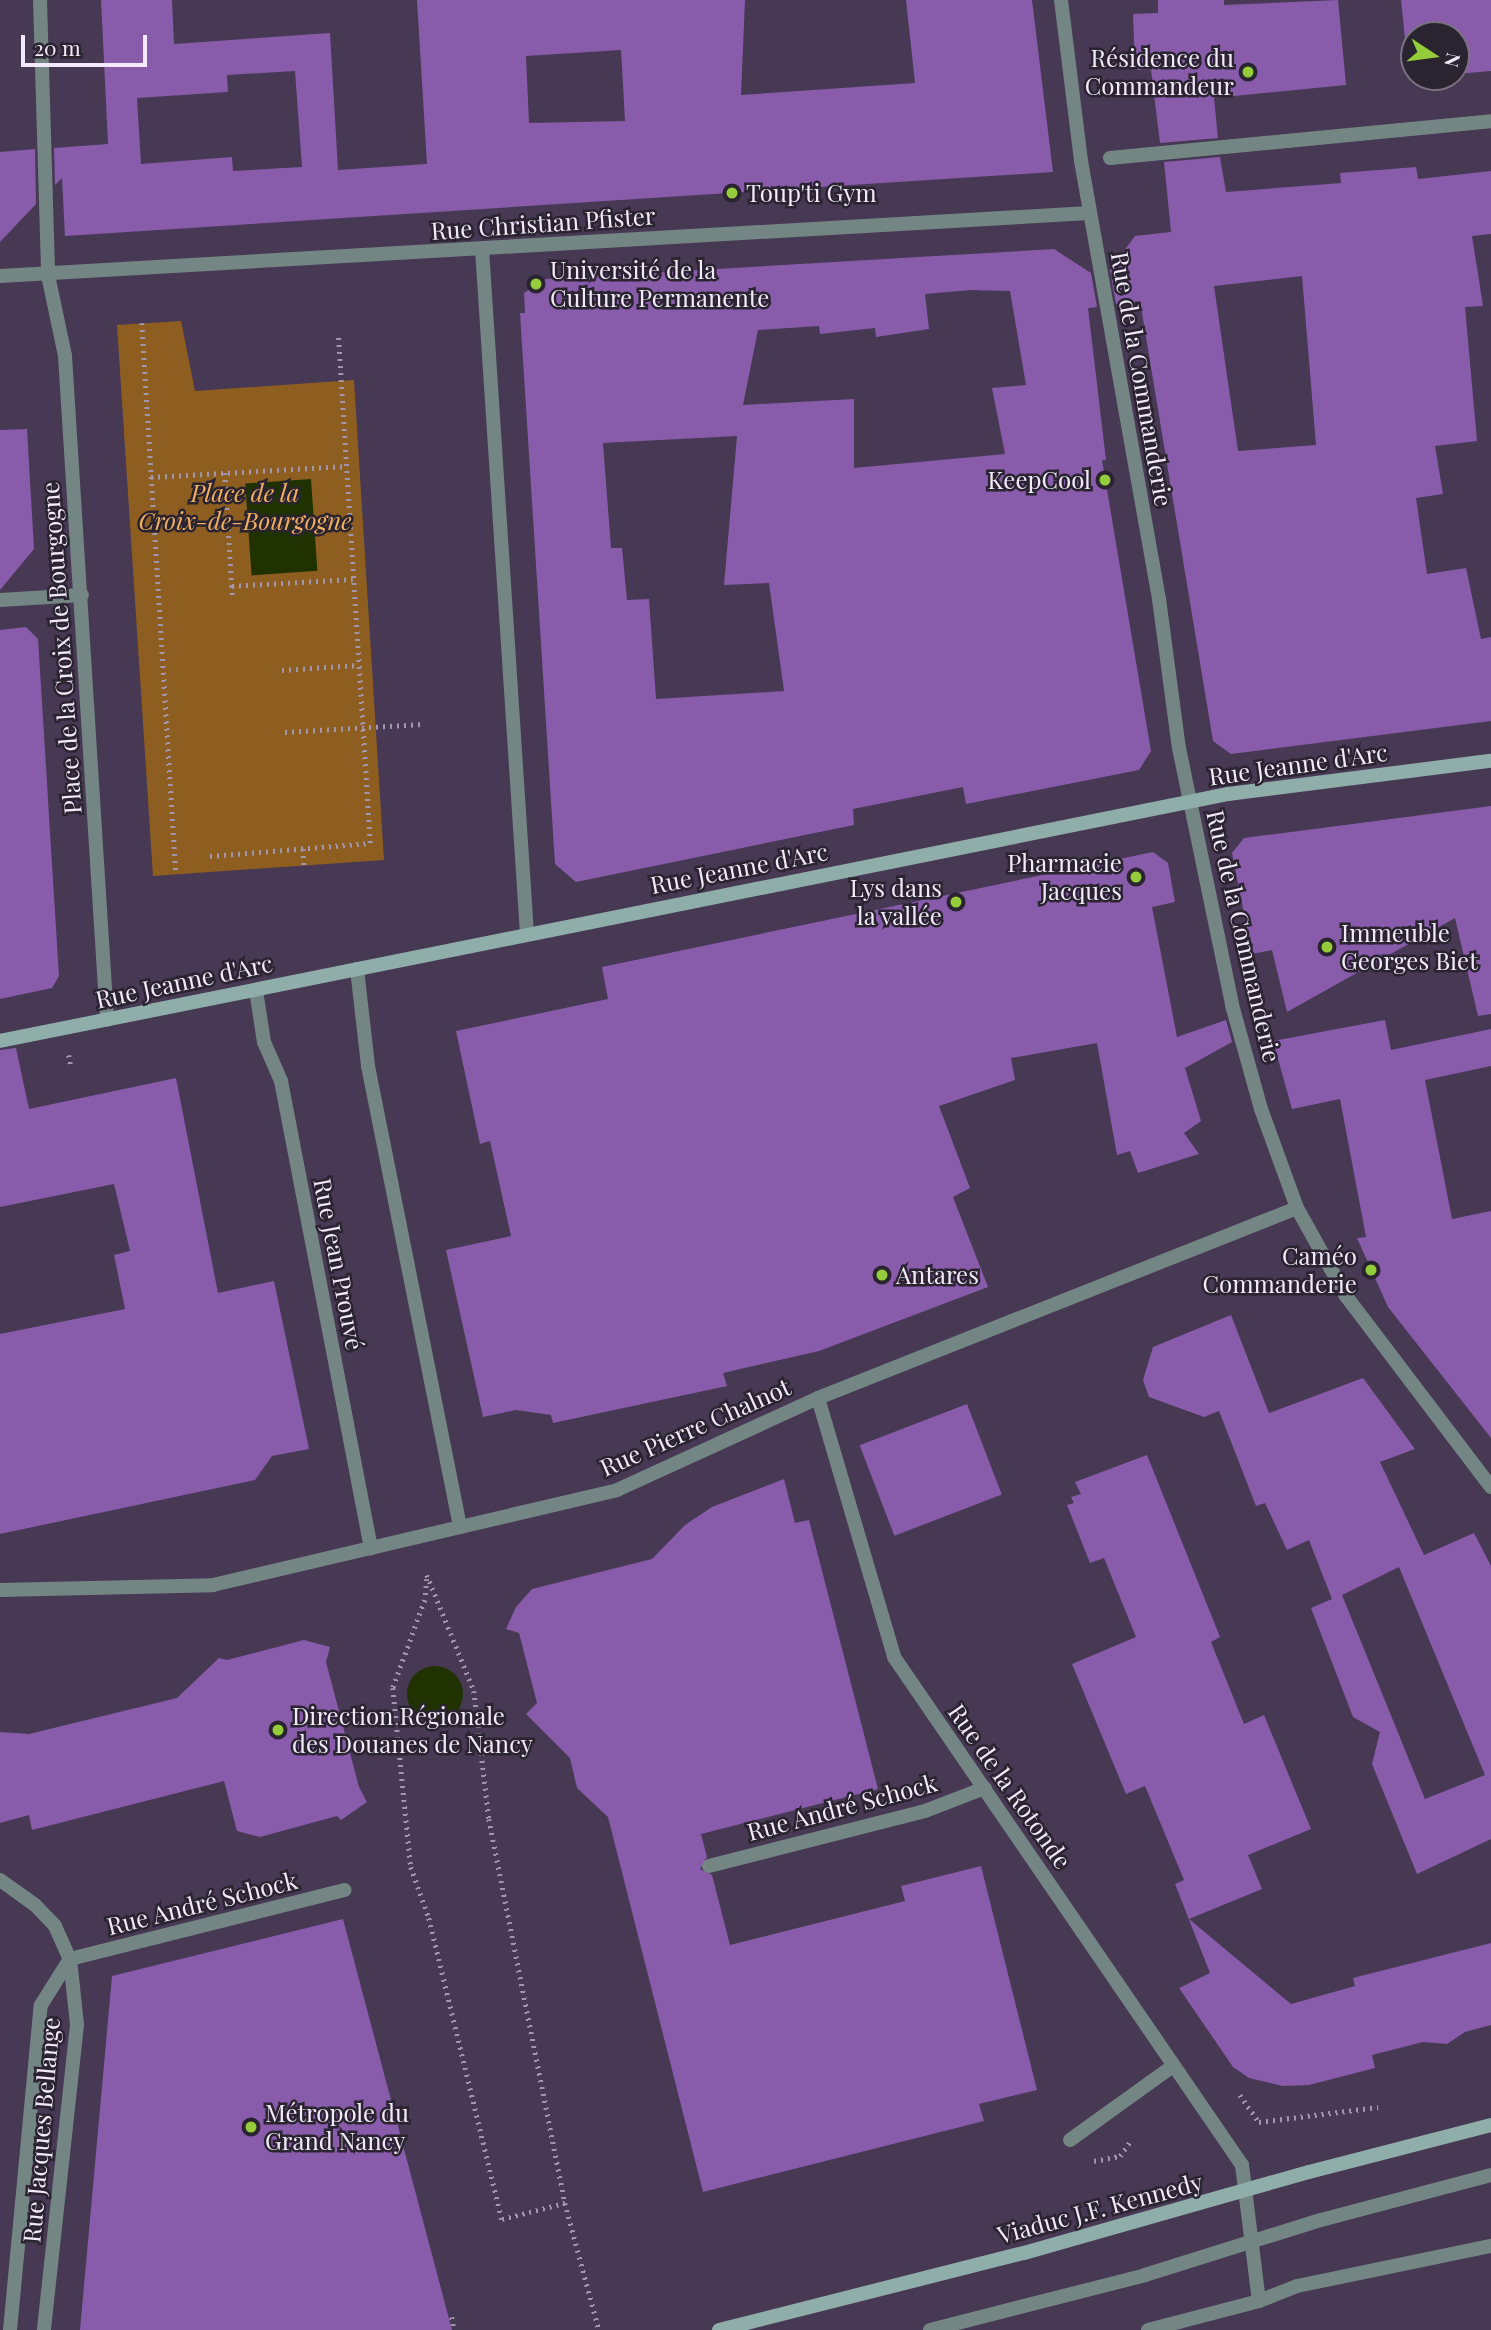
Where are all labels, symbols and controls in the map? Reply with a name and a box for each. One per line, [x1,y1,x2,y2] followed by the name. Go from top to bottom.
[24,21,150,65] scale bar
[1400,21,1470,91] north arrow
[34,33,81,61] text: 20 m
[1085,44,1234,100] place label: Résidence du Commandeur
[1439,51,1468,70] text: N
[1240,64,1256,80] marker: Résidence du Commandeur
[746,179,877,207] place label: Toup'ti Gym
[724,185,740,201] marker: Toup'ti Gym
[430,201,656,245] street label: Rue Christian Pfister
[1105,249,1179,509] street label: Rue de la Commanderie
[550,256,769,312] place label: Université de la Culture Permanente
[528,276,544,292] marker: Université de la Culture Permanente
[988,466,1091,494] place label: KeepCool
[1097,472,1113,488] marker: KeepCool
[138,479,352,535] park label: Place de la Croix-de-Bourgogne
[35,480,87,816] street label: Place de la Croix de Bourgogne
[1207,737,1389,791] street label: Rue Jeanne d'Arc
[1201,807,1287,1065] street label: Rue de la Commanderie
[648,837,830,899] street label: Rue Jeanne d'Arc
[1007,849,1122,905] place label: Pharmacie Jacques
[1128,869,1144,885] marker: Pharmacie Jacques
[850,874,942,930] place label: Lys dans la vallée
[948,894,964,910] marker: Lys dans la vallée
[1341,919,1478,975] place label: Immeuble Georges Biet
[1319,939,1335,955] marker: Immeuble Georges Biet
[93,948,275,1014] street label: Rue Jeanne d'Arc
[308,1176,370,1352] street label: Rue Jean Prouvé
[1202,1242,1357,1298] place label: Caméo Commanderie
[896,1261,979,1289] place label: Antares
[1363,1262,1379,1278] marker: Caméo Commanderie
[874,1267,890,1283] marker: Antares
[595,1372,795,1482] street label: Rue Pierre Chalnot
[942,1698,1078,1874] street label: Rue de la Rotonde
[292,1702,533,1758] place label: Direction Régionale des Douanes de Nancy
[270,1722,286,1738] marker: Direction Régionale des Douanes de Nancy
[744,1768,940,1846] street label: Rue André Schock
[103,1865,301,1941] street label: Rue André Schock
[17,2016,65,2244] street label: Rue Jacques Bellange
[265,2099,409,2155] place label: Métropole du Grand Nancy
[243,2119,259,2135] marker: Métropole du Grand Nancy
[994,2167,1206,2249] street label: Viaduc J.F. Kennedy

